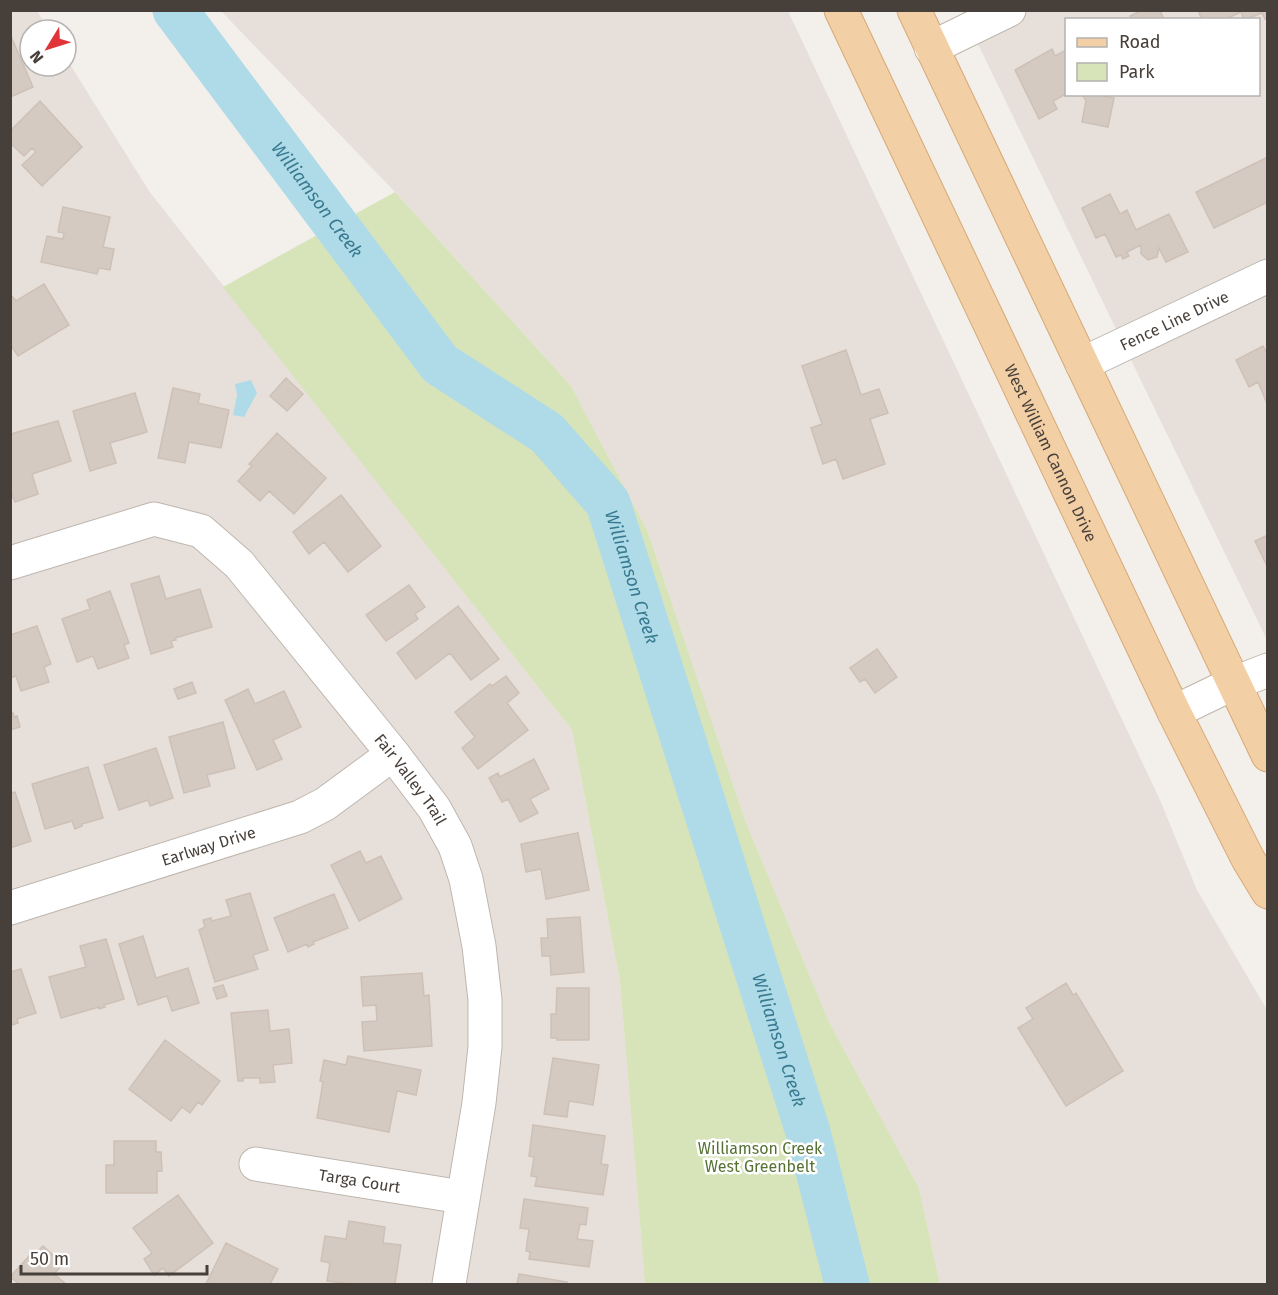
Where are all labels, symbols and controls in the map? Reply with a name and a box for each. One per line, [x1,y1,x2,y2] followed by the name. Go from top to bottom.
[18,18,78,78] north arrow
[1065,18,1260,96] legend
[1119,31,1161,53] text: Road
[26,47,47,67] text: N
[1119,61,1155,83] text: Park
[267,138,368,262] water label: Williamson Creek
[1117,287,1232,355] street label: Fence Line Drive
[1000,361,1101,545] street label: West William Cannon Drive
[600,507,663,647] water label: Williamson Creek
[370,730,451,829] street label: Fair Valley Trail
[159,823,258,870] street label: Earlway Drive
[747,971,810,1110] water label: Williamson Creek
[698,1139,823,1176] park label: Williamson Creek West Greenbelt
[317,1165,402,1197] street label: Targa Court
[21,1238,207,1276] scale bar
[30,1248,69,1270] text: 50 m

